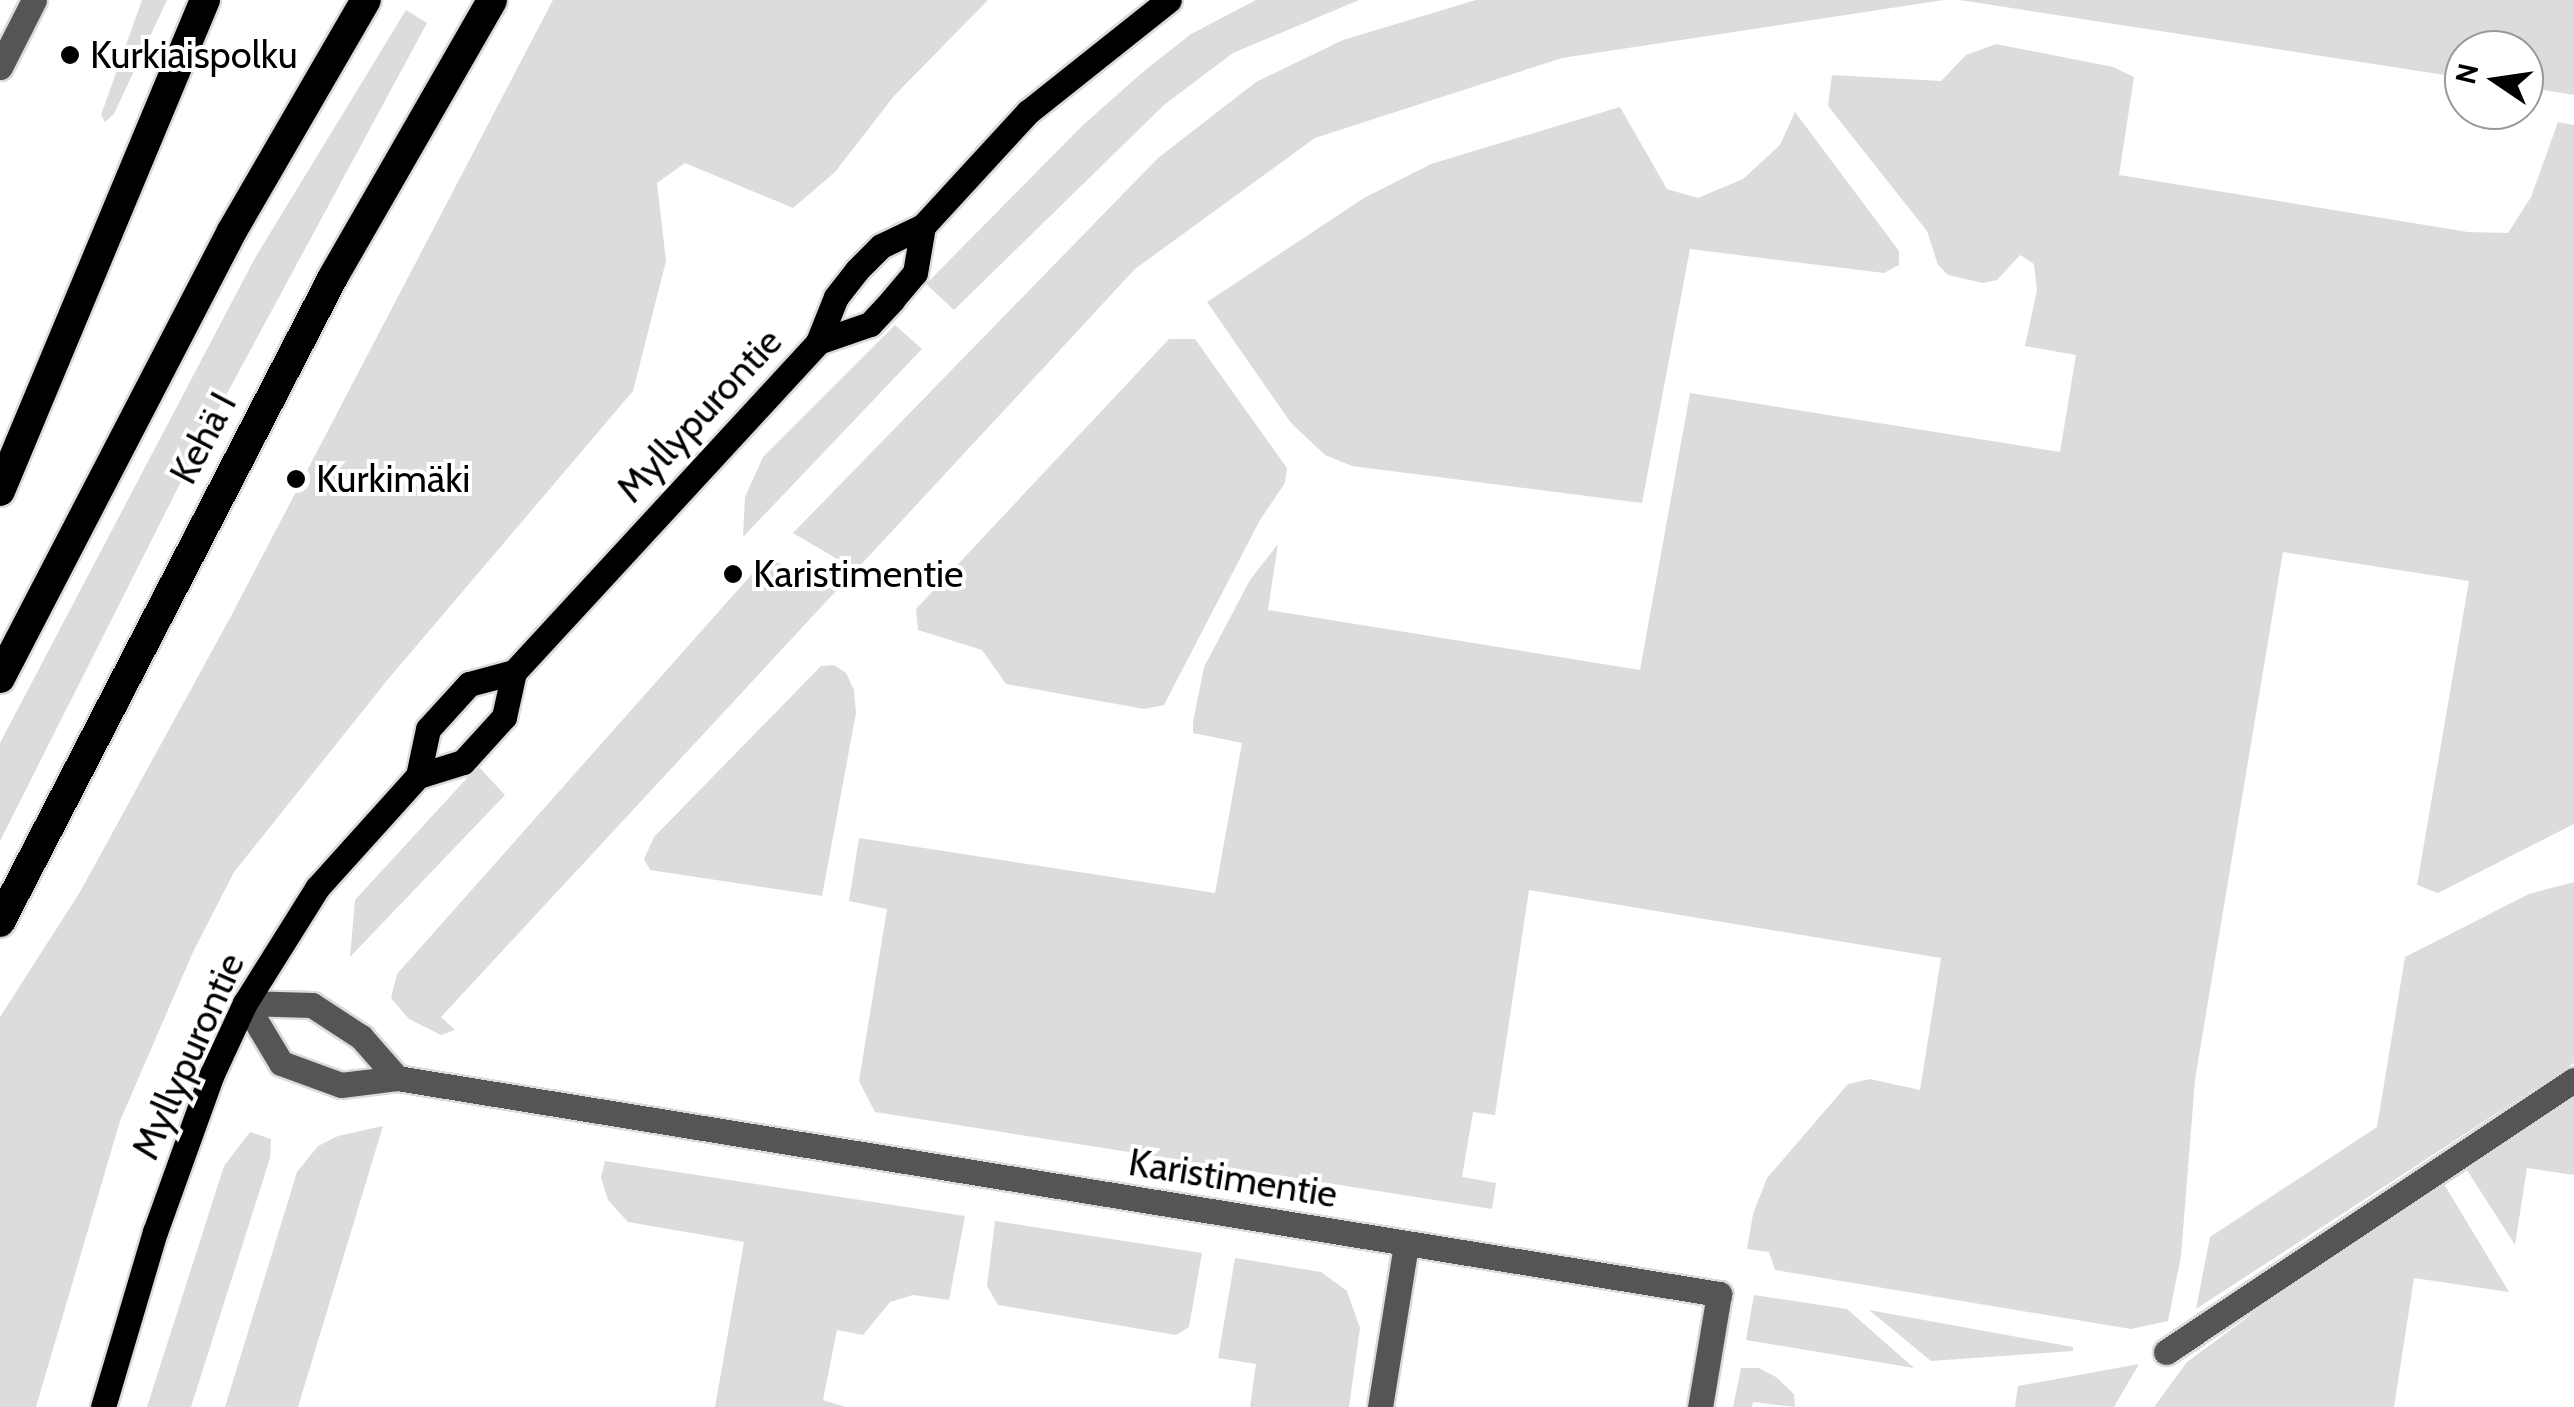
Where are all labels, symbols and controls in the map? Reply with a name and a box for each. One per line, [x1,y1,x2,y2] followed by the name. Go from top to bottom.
[2444,30,2544,130] north arrow
[90,32,298,78] place label: Kurkiaispolku
[59,44,81,66] marker: Kurkiaispolku
[2448,60,2486,87] text: N
[607,319,791,511] street label: Myllypurontie
[160,385,246,491] street label: Kehä I
[316,456,470,502] place label: Kurkimäki
[285,468,307,490] marker: Kurkimäki
[753,551,963,597] place label: Karistimentie
[722,563,744,585] marker: Karistimentie
[122,946,254,1166] street label: Myllypurontie
[1126,1139,1340,1217] street label: Karistimentie

